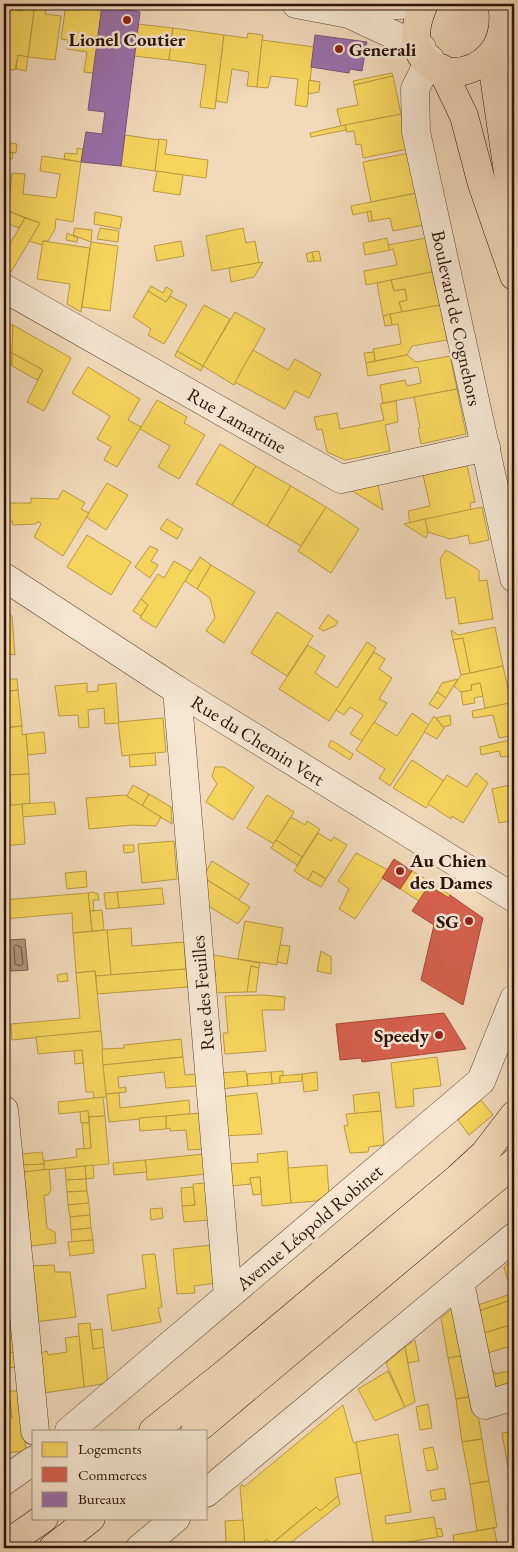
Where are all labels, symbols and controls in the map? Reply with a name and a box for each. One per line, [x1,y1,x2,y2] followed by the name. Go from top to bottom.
[121,14,133,26] marker: Lionel Coutier
[69,27,186,52] place label: Lionel Coutier
[349,37,417,62] place label: Generali
[333,43,345,55] marker: Generali
[426,228,487,408] street label: Boulevard de Cognehors
[183,382,291,459] street label: Rue Lamartine
[186,689,329,792] street label: Rue du Chemin Vert
[409,848,493,895] place label: Au Chien des Dames
[394,865,406,877] marker: Au Chien des Dames
[436,909,459,934] place label: SG
[463,915,475,927] marker: SG
[185,934,220,1052] street label: Rue des Feuilles
[374,1023,430,1048] place label: Speedy
[433,1029,445,1041] marker: Speedy
[230,1159,388,1297] street label: Avenue Léopold Robinet
[32,1430,208,1520] legend
[78,1439,142,1458] text: Logements
[78,1465,147,1484] text: Commerces
[78,1489,126,1508] text: Bureaux

